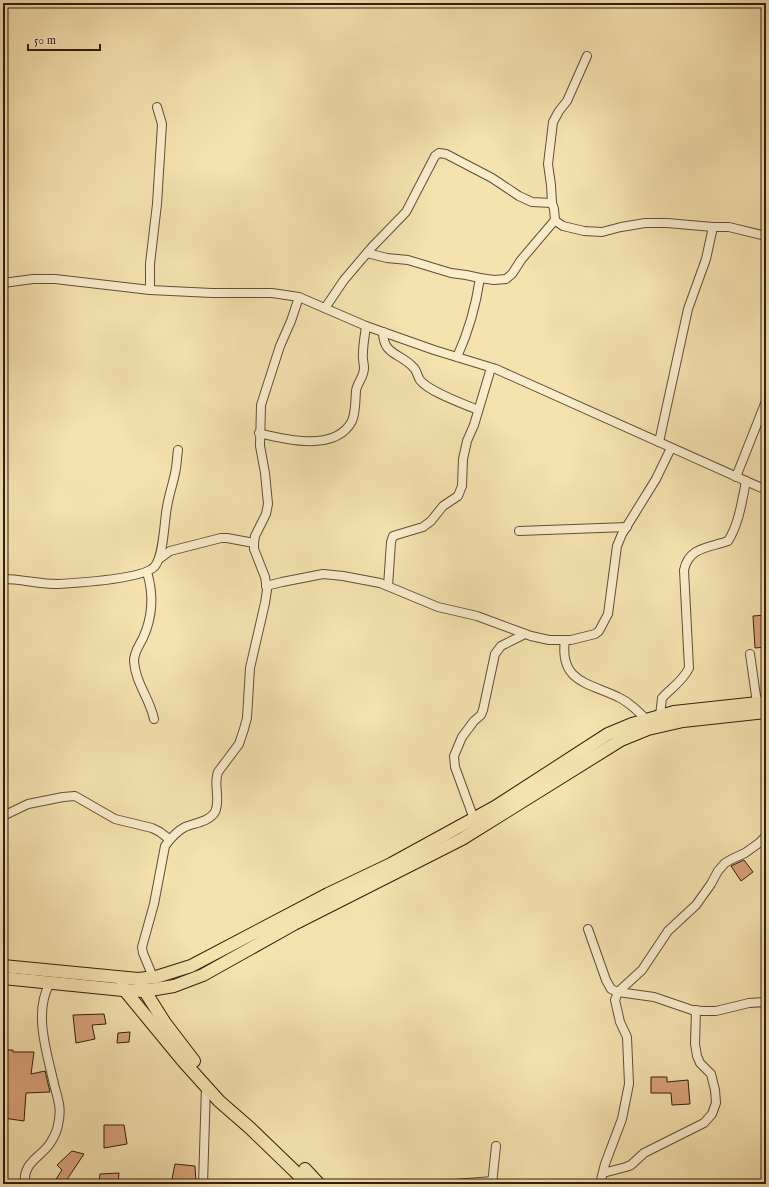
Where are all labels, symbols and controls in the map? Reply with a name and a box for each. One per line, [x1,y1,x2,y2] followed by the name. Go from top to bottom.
[28,26,100,52] scale bar
[34,33,56,48] text: 50 m

